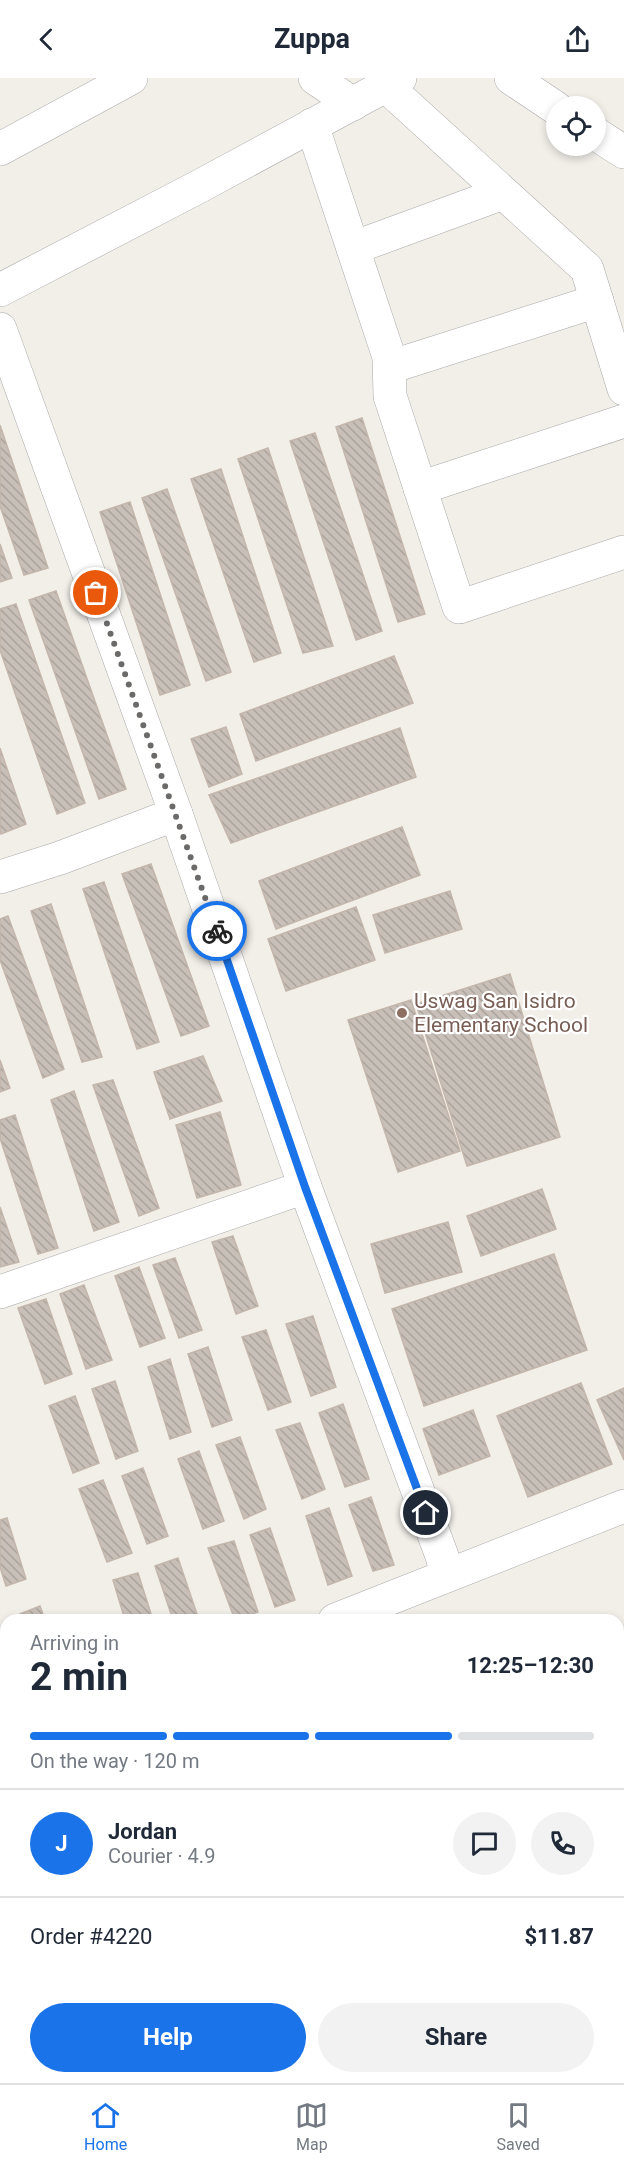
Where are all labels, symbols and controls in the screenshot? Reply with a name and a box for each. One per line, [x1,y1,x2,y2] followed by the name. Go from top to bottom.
[30,23,63,56] icon: back
[274,23,350,55] text: Zuppa
[561,23,594,56] icon: share
[546,96,606,156] map controls
[546,96,606,156] button: locate
[70,567,121,618] pin
[79,576,112,609] icon: bag
[187,901,247,961] courier
[201,915,234,948] icon: bike
[414,989,588,1037] place label: Uswag San Isidro Elementary School
[395,1006,409,1020] marker: Uswag San Isidro Elementary School
[400,1487,451,1538] pin
[409,1496,442,1529] icon: home
[30,1631,119,1655] text: Arriving in
[467,1653,594,1678] text: 12:25–12:30
[30,1654,128,1700] text: 2 min
[30,1749,199,1773] text: On the way · 120 m
[453,1812,516,1875] button: chat
[531,1812,594,1875] button: phone
[108,1819,177,1844] text: Jordan
[55,1831,68,1856] text: J
[108,1844,215,1868] text: Courier · 4.9
[30,1924,152,1949] text: Order #4220
[525,1924,594,1949] text: $11.87
[30,2003,306,2072] button: Help
[318,2003,594,2072] button: Share
[84,2099,127,2154] tab: Home
[295,2099,328,2154] tab: Map
[497,2099,540,2154] tab: Saved

